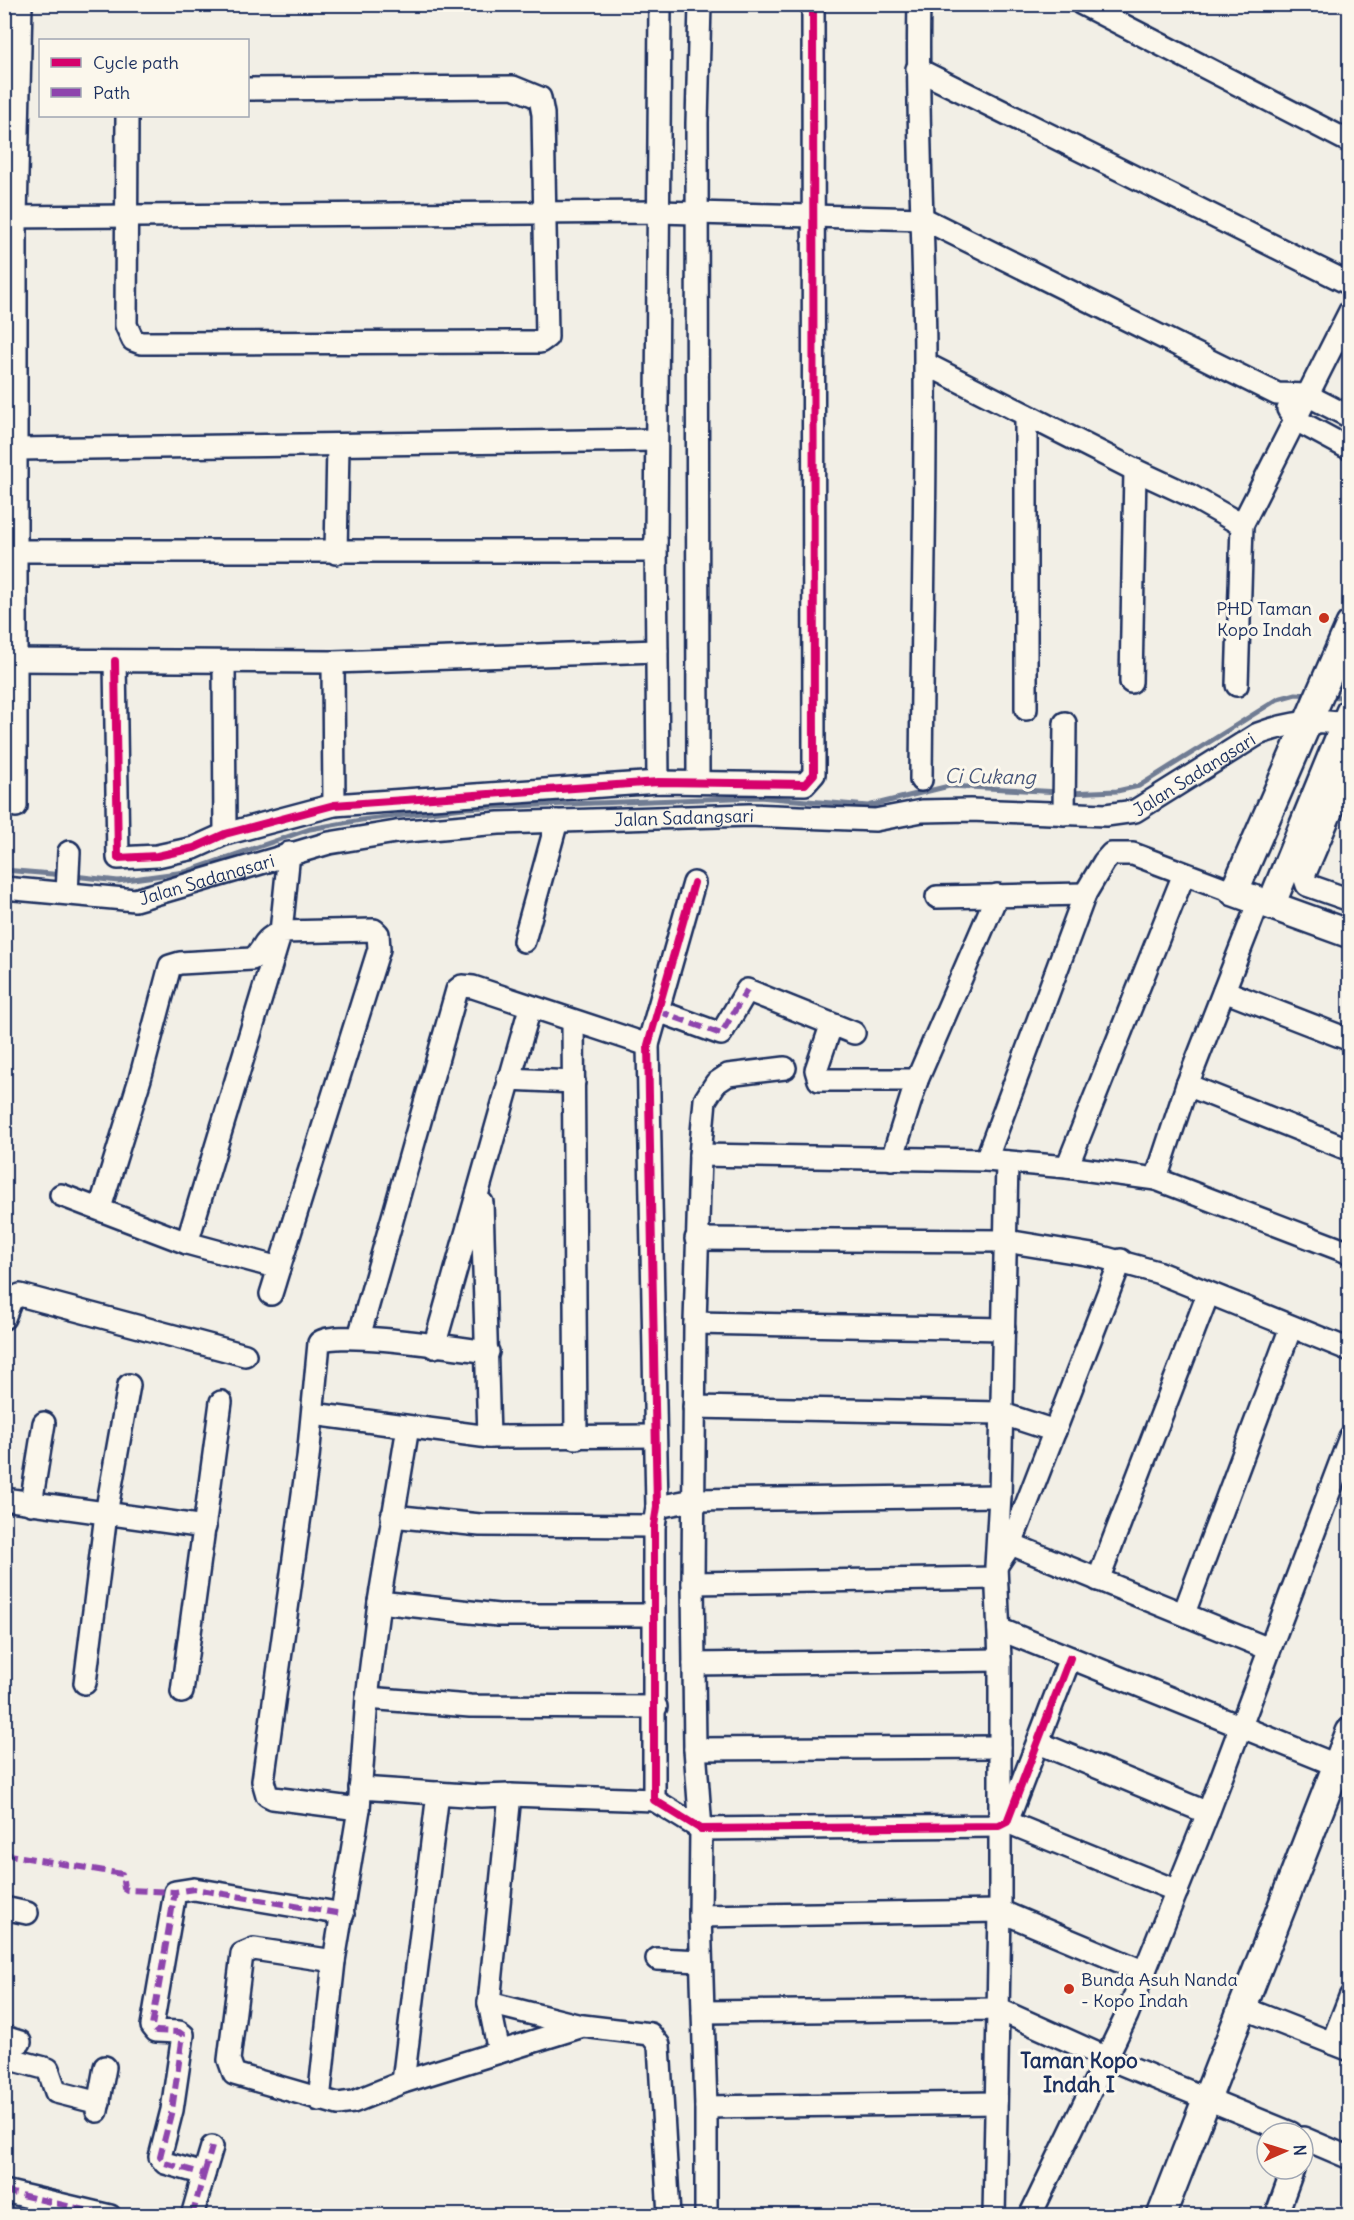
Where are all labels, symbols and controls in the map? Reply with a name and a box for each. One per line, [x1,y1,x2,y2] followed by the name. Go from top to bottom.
[39,39,249,117] legend
[93,51,179,74] text: Cycle path
[93,81,130,104] text: Path
[1216,597,1312,641] place label: PHD Taman Kopo Indah
[1317,611,1331,625] marker: PHD Taman Kopo Indah
[1129,727,1259,821] street label: Jalan Sadangsari
[944,763,1038,789] water label: Ci Cukang
[614,803,754,831] street label: Jalan Sadangsari
[136,848,277,910] street label: Jalan Sadangsari
[1081,1968,1238,2012] place label: Bunda Asuh Nanda - Kopo Indah
[1062,1982,1076,1996] marker: Bunda Asuh Nanda - Kopo Indah
[1020,2047,1138,2098] district label: Taman Kopo Indah I
[1255,2121,1315,2181] north arrow
[1290,2144,1310,2156] text: N

